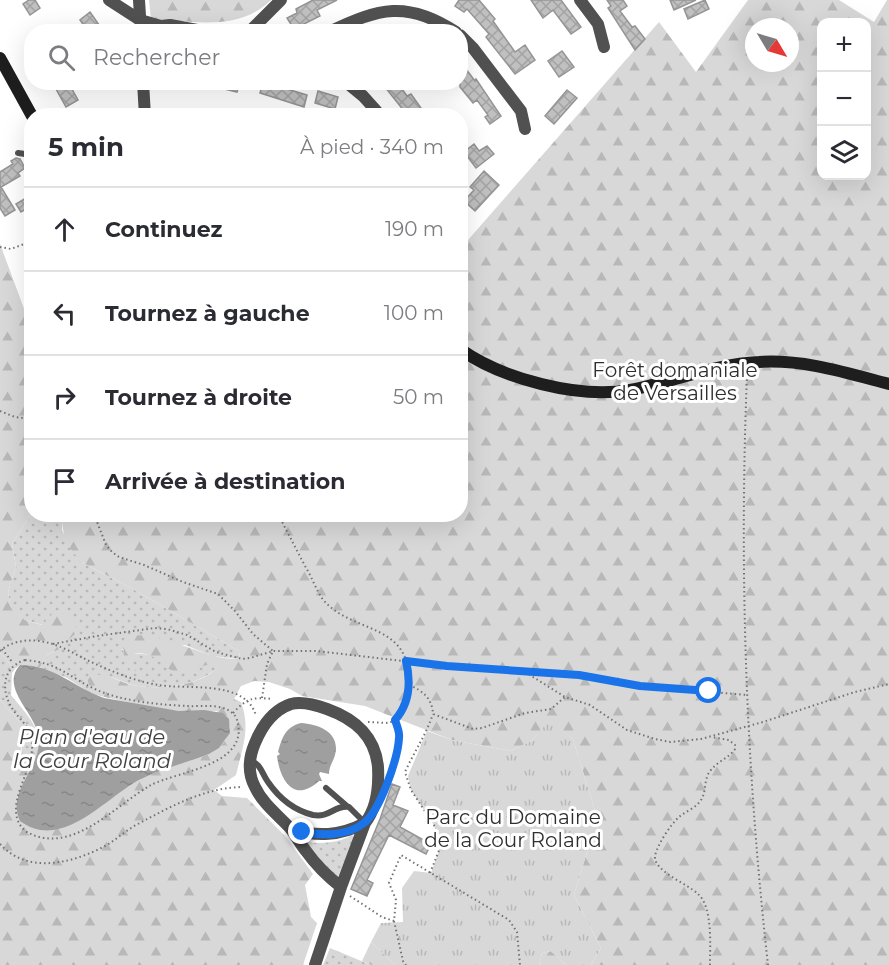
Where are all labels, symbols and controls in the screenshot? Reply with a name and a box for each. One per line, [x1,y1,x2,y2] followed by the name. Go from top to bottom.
[745,18,799,72] north arrow
[817,18,871,180] map controls
[817,18,871,72] button: +
[24,24,468,90] search box
[45,41,78,74] icon: search
[93,44,220,71] text: Rechercher
[817,72,871,126] button: −
[817,126,871,180] button: layers
[48,131,124,163] text: 5 min
[300,135,444,159] text: À pied · 340 m
[48,213,81,246] icon: ahead
[105,216,222,243] text: Continuez
[385,217,444,241] text: 190 m
[48,297,81,330] icon: left
[105,300,310,327] text: Tournez à gauche
[384,301,444,325] text: 100 m
[592,358,758,405] park label: Forêt domaniale de Versailles
[48,381,81,414] icon: right
[105,384,292,411] text: Tournez à droite
[393,385,444,409] text: 50 m
[48,465,81,498] icon: arrive
[105,468,345,495] text: Arrivée à destination
[695,677,721,703] route start
[13,724,172,773] water label: Plan d'eau de la Cour Roland
[424,805,602,852] park label: Parc du Domaine de la Cour Roland
[288,818,314,844] route end

